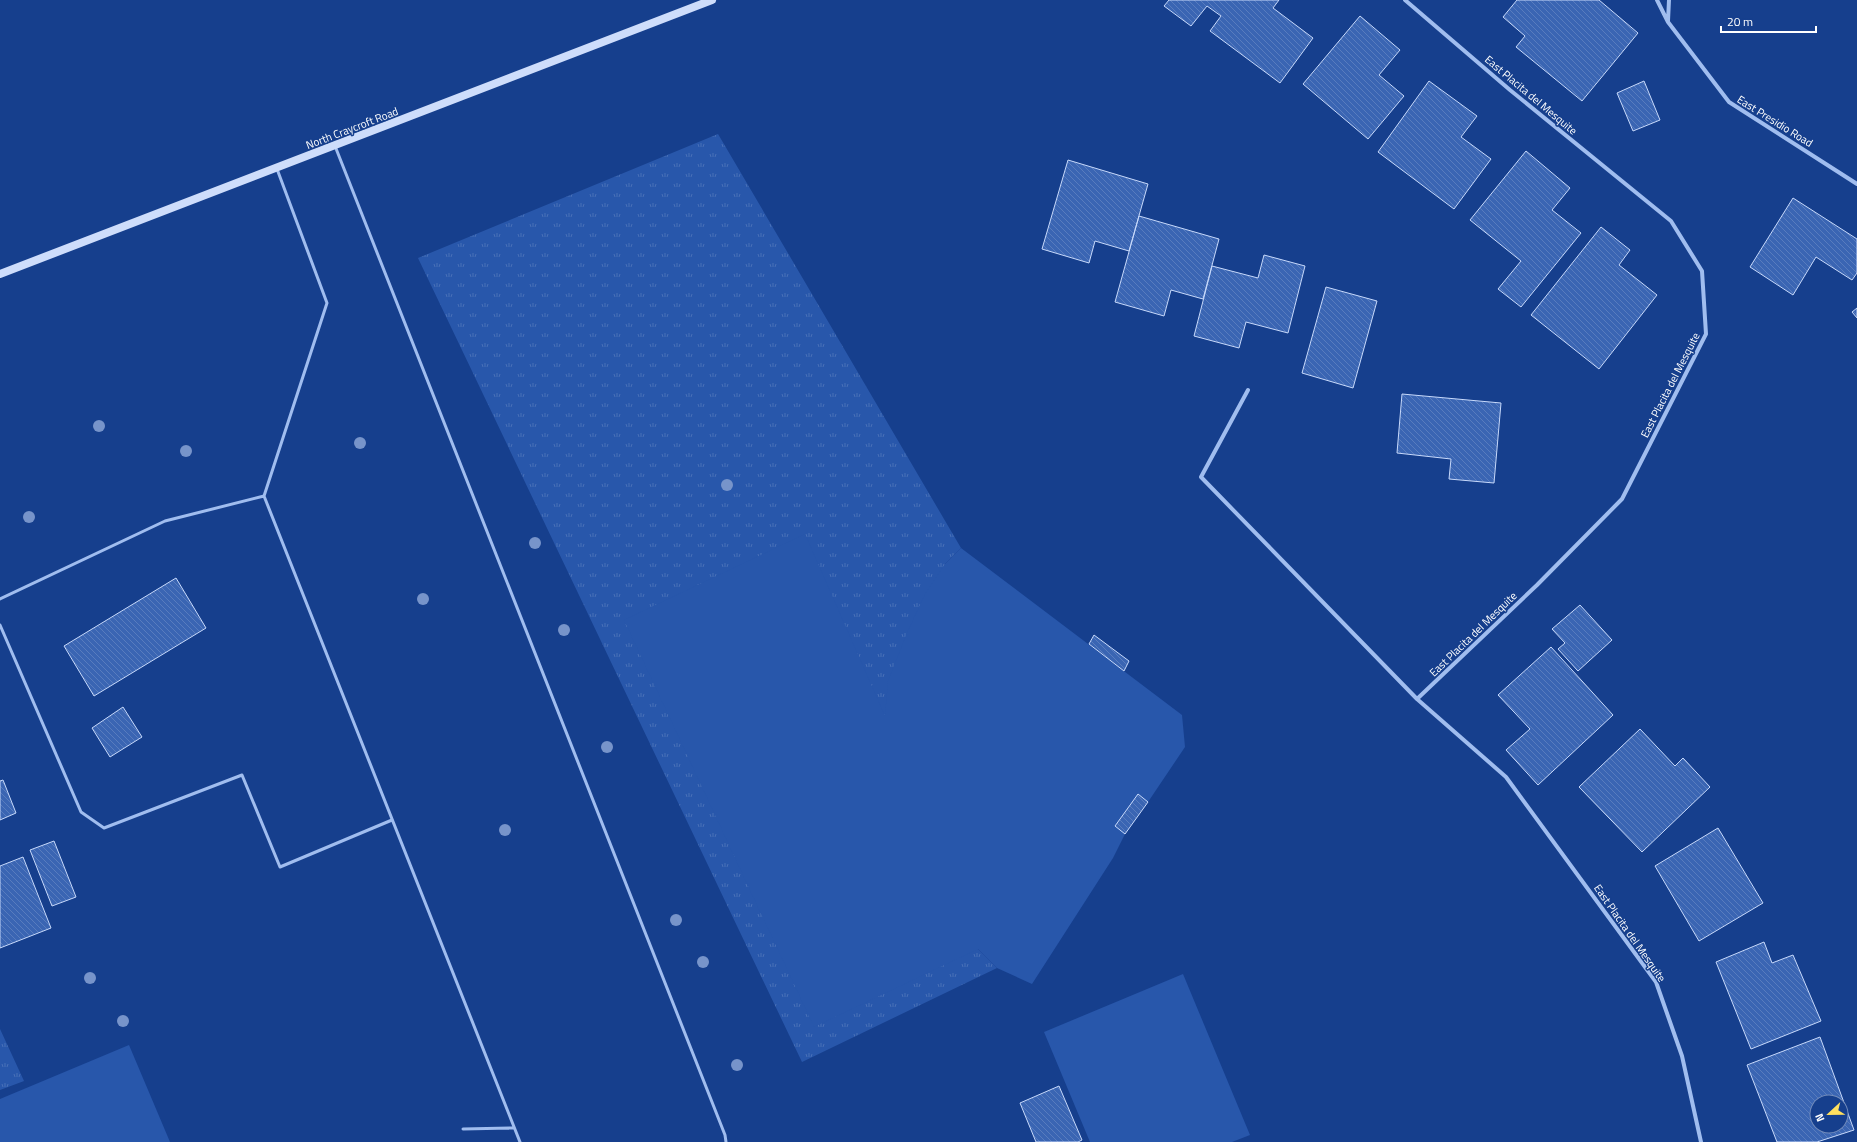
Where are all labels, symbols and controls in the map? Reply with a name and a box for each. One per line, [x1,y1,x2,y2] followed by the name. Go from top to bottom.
[1721,8,1816,34] scale bar
[1727,12,1753,31] text: 20 m
[1481,52,1581,139] street label: East Placita del Mesquite
[1734,91,1816,151] street label: East Presidio Road
[304,103,401,153] street label: North Craycroft Road
[1636,329,1704,440] street label: East Placita del Mesquite
[1426,588,1521,680] street label: East Placita del Mesquite
[1590,881,1670,986] street label: East Placita del Mesquite
[1809,1094,1849,1134] north arrow
[1811,1111,1829,1124] text: N

